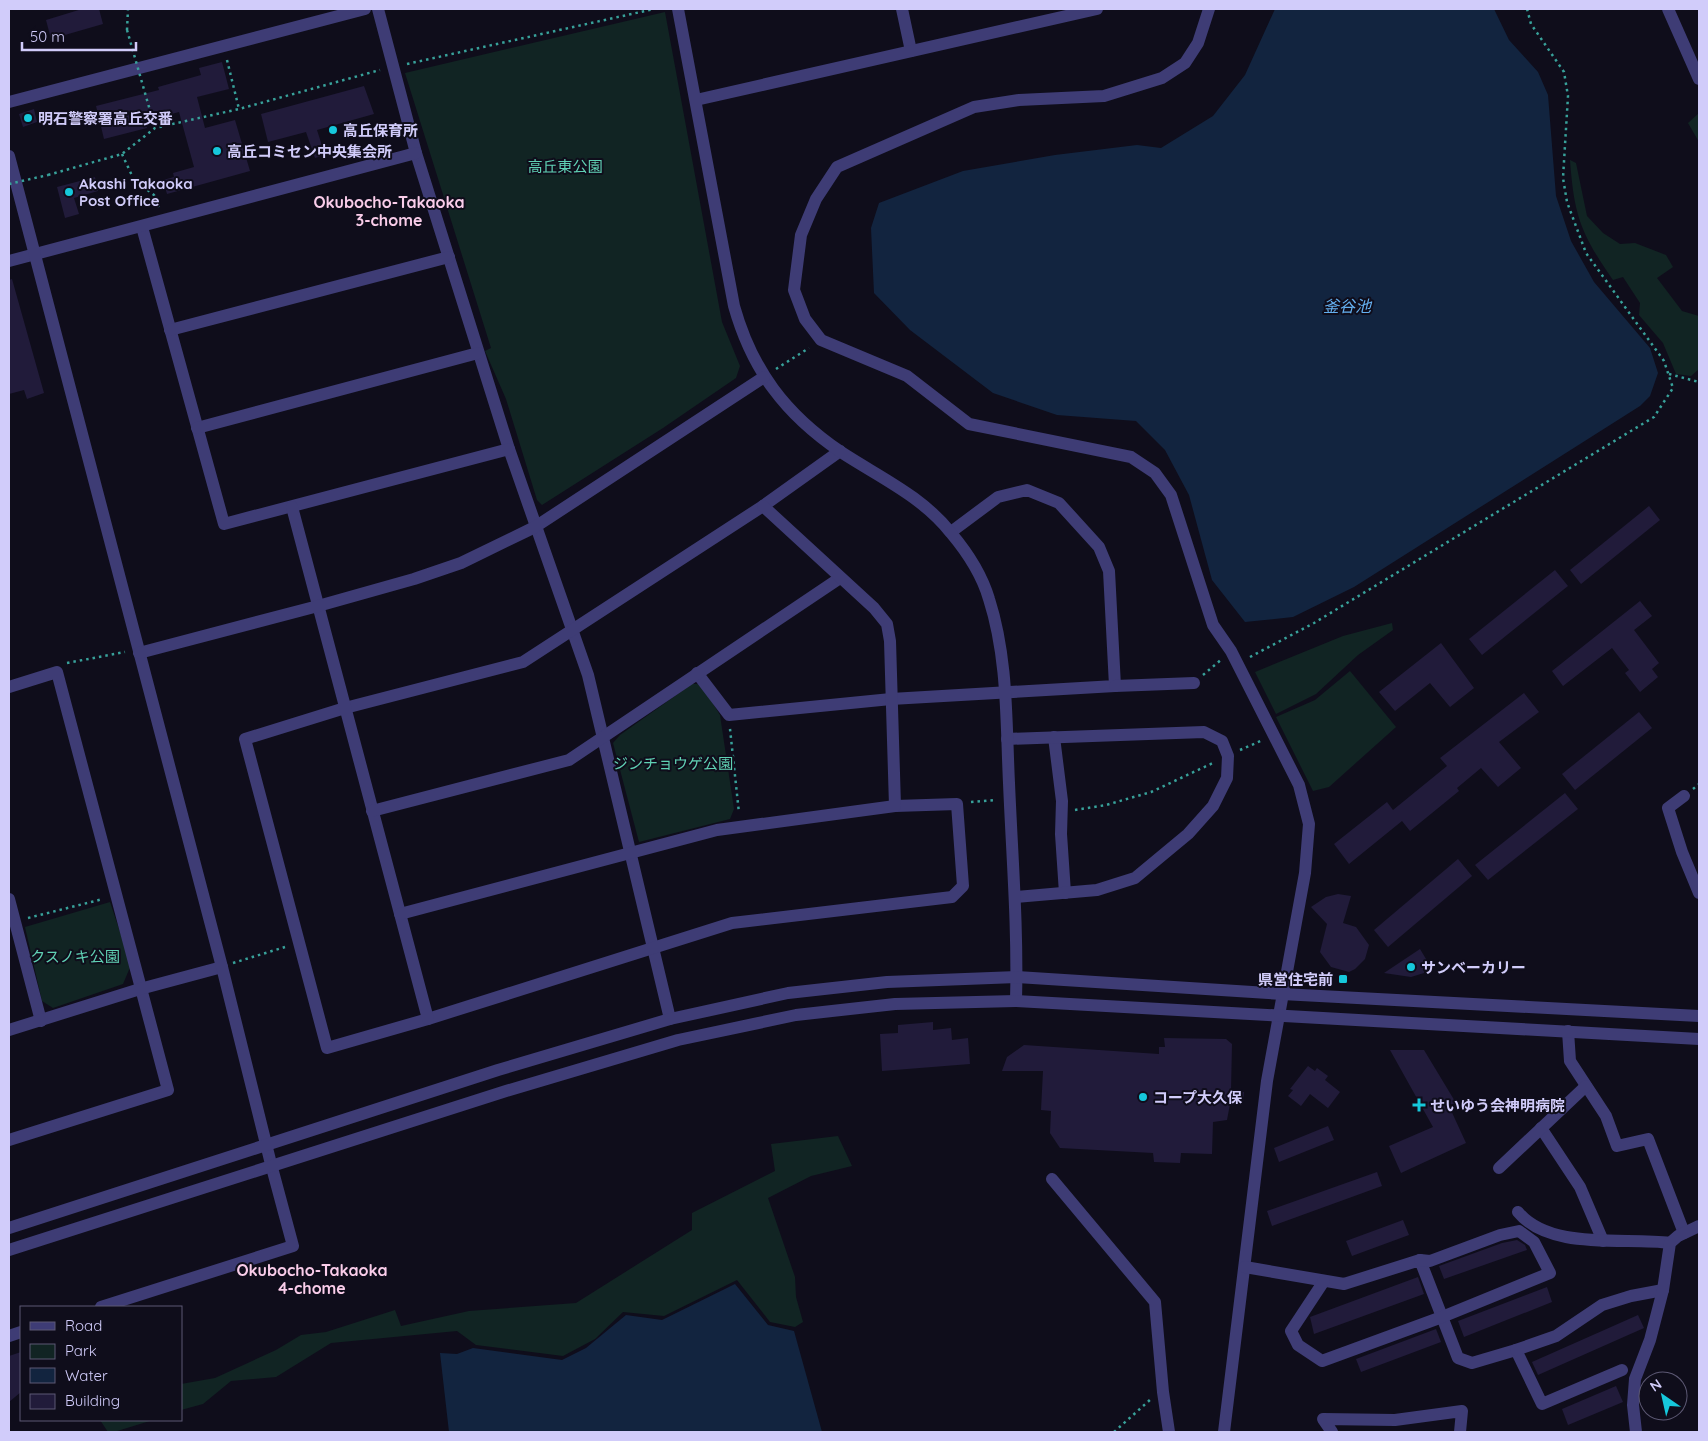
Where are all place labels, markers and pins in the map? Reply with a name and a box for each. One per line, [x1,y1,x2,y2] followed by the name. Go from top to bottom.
[38,109,173,128] place label: 明石警察署高丘交番
[22,112,34,124] marker: 明石警察署高丘交番
[343,121,418,140] place label: 高丘保育所
[327,124,339,136] marker: 高丘保育所
[227,142,392,161] place label: 高丘コミセン中央集会所
[211,145,223,157] marker: 高丘コミセン中央集会所
[79,174,193,210] place label: Akashi Takaoka Post Office
[63,186,75,198] marker: Akashi Takaoka Post Office
[1421,958,1526,977] place label: サンベーカリー
[1405,961,1417,973] marker: サンベーカリー
[1258,970,1333,989] place label: 県営住宅前
[1337,973,1349,985] marker: 県営住宅前
[1153,1088,1243,1107] place label: コープ大久保
[1137,1091,1149,1103] marker: コープ大久保
[1430,1096,1565,1115] place label: せいゆう会神明病院
[1412,1098,1426,1112] marker: せいゆう会神明病院

